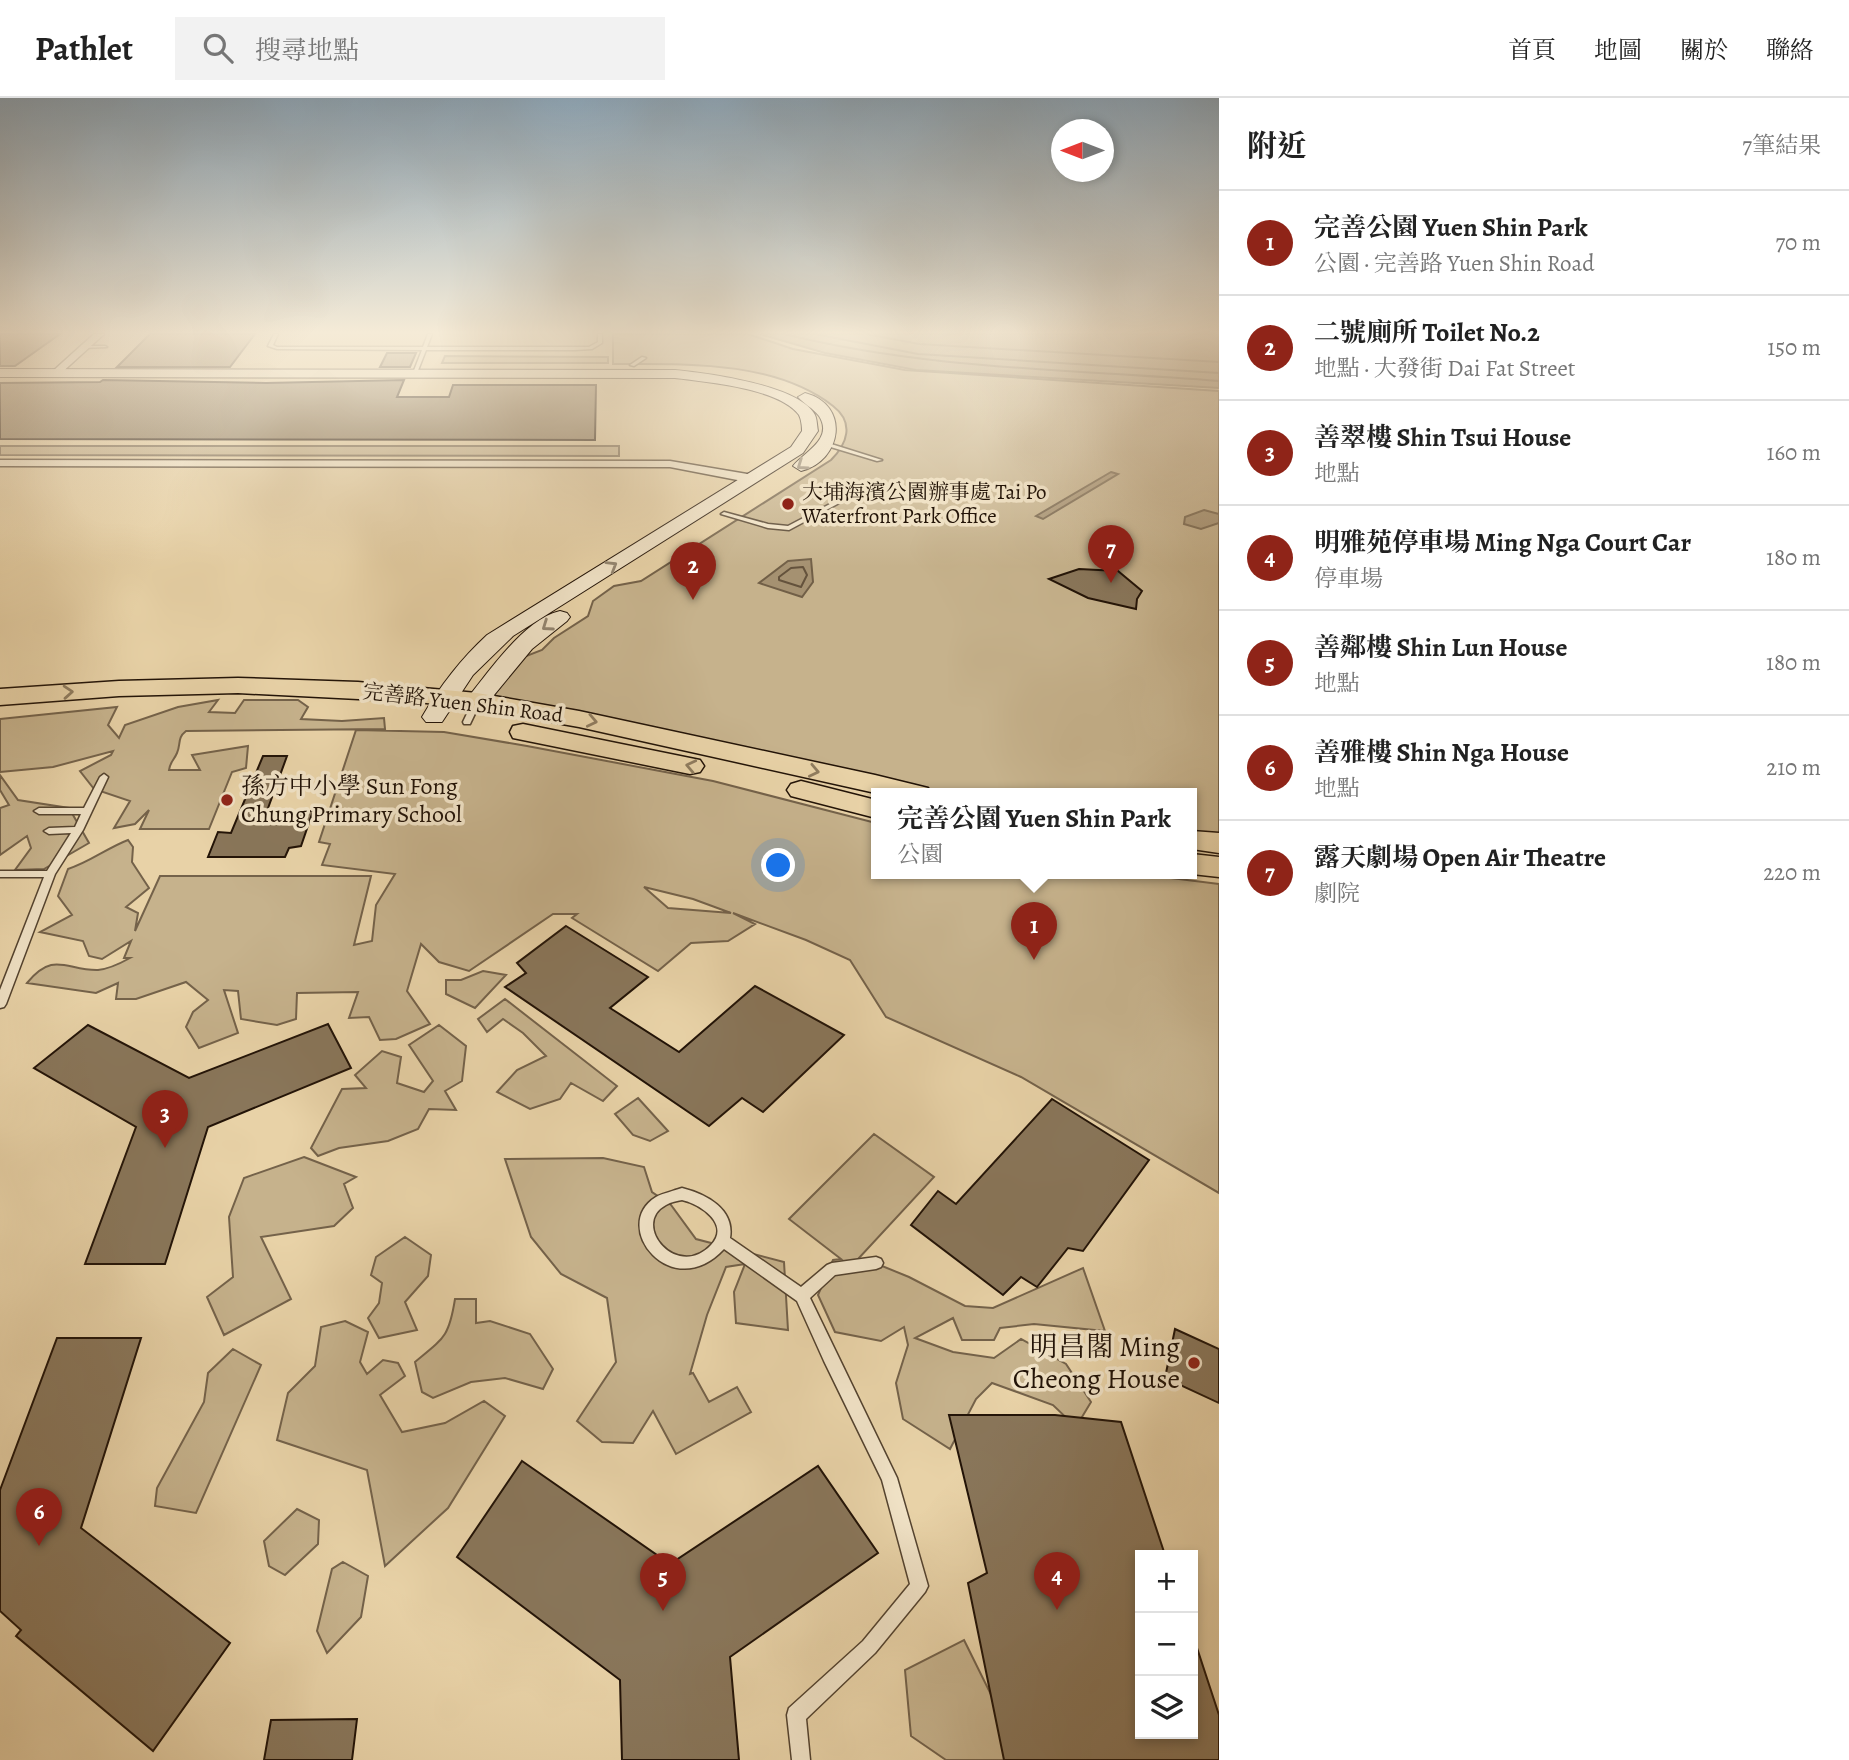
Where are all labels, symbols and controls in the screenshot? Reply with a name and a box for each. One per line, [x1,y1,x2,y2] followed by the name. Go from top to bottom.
[175,17,665,80] search box
[35,26,133,71] text: Pathlet
[199,29,237,67] icon: search
[255,33,359,68] text: 搜尋地點
[1508,34,1556,66] text: 首頁
[1594,34,1642,66] text: 地圖
[1680,34,1728,66] text: 關於
[1766,34,1814,66] text: 聯絡
[1051,119,1114,182] north arrow
[1247,126,1307,166] text: 附近
[1742,130,1821,161] text: 7筆結果
[1314,210,1588,245] text: 完善公園 Yuen Shin Park
[1266,227,1274,258] text: 1
[1775,227,1821,258] text: 70 m
[1314,248,1595,279] text: 公園 · 完善路 Yuen Shin Road
[1314,315,1540,350] text: 二號廁所 Toilet No.2
[1264,332,1276,363] text: 2
[1767,332,1821,363] text: 150 m
[1314,353,1575,384] text: 地點 · 大發街 Dai Fat Street
[1314,420,1571,455] text: 善翠樓 Shin Tsui House
[1265,437,1275,468] text: 3
[1767,437,1821,468] text: 160 m
[797,457,810,469] one-way arrow
[1314,458,1360,489] text: 地點
[801,478,1047,530] place label: 大埔海濱公園辦事處 Tai Po Waterfront Park Office
[780,496,796,512] marker: 大埔海濱公園辦事處 Tai Po Waterfront Park Office
[1088,525,1134,583] pin: 7
[1314,525,1691,560] text: 明雅苑停車場 Ming Nga Court Car
[670,542,716,600] pin: 2
[1265,542,1275,573] text: 4
[1766,542,1821,573] text: 180 m
[604,561,617,574] one-way arrow
[1314,563,1383,594] text: 停車場
[542,618,555,630] one-way arrow
[1314,630,1568,665] text: 善鄰樓 Shin Lun House
[1265,647,1275,678] text: 5
[1766,647,1821,678] text: 180 m
[1314,668,1360,699] text: 地點
[361,677,566,729] street label: 完善路 Yuen Shin Road
[63,685,74,700] one-way arrow
[586,713,598,728] one-way arrow
[1314,735,1569,770] text: 善雅樓 Shin Nga House
[1265,752,1275,783] text: 6
[1766,752,1821,783] text: 210 m
[685,759,697,774] one-way arrow
[808,762,820,777] one-way arrow
[241,770,462,830] place label: 孫方中小學 Sun Fong Chung Primary School
[1314,773,1360,804] text: 地點
[871,788,1197,879] popup
[219,792,235,808] marker: 孫方中小學 Sun Fong Chung Primary School
[897,801,1171,836] text: 完善公園 Yuen Shin Park
[897,839,943,870] text: 公園
[1314,840,1606,875] text: 露天劇場 Open Air Theatre
[761,848,795,882] your location
[1265,857,1275,888] text: 7
[1763,857,1821,888] text: 220 m
[1314,878,1360,909] text: 劇院
[1011,902,1057,960] pin: 1
[142,1090,188,1148] pin: 3
[1013,1328,1180,1398] place label: 明昌閣 Ming Cheong House
[1186,1355,1202,1371] marker: 明昌閣 Ming Cheong House
[16,1488,62,1546] pin: 6
[1135,1550,1198,1739] map controls
[1135,1550,1198,1613] button: +
[1034,1552,1080,1610] pin: 4
[640,1553,686,1611] pin: 5
[1135,1613,1198,1676] button: −
[1135,1676,1198,1739] button: layers

